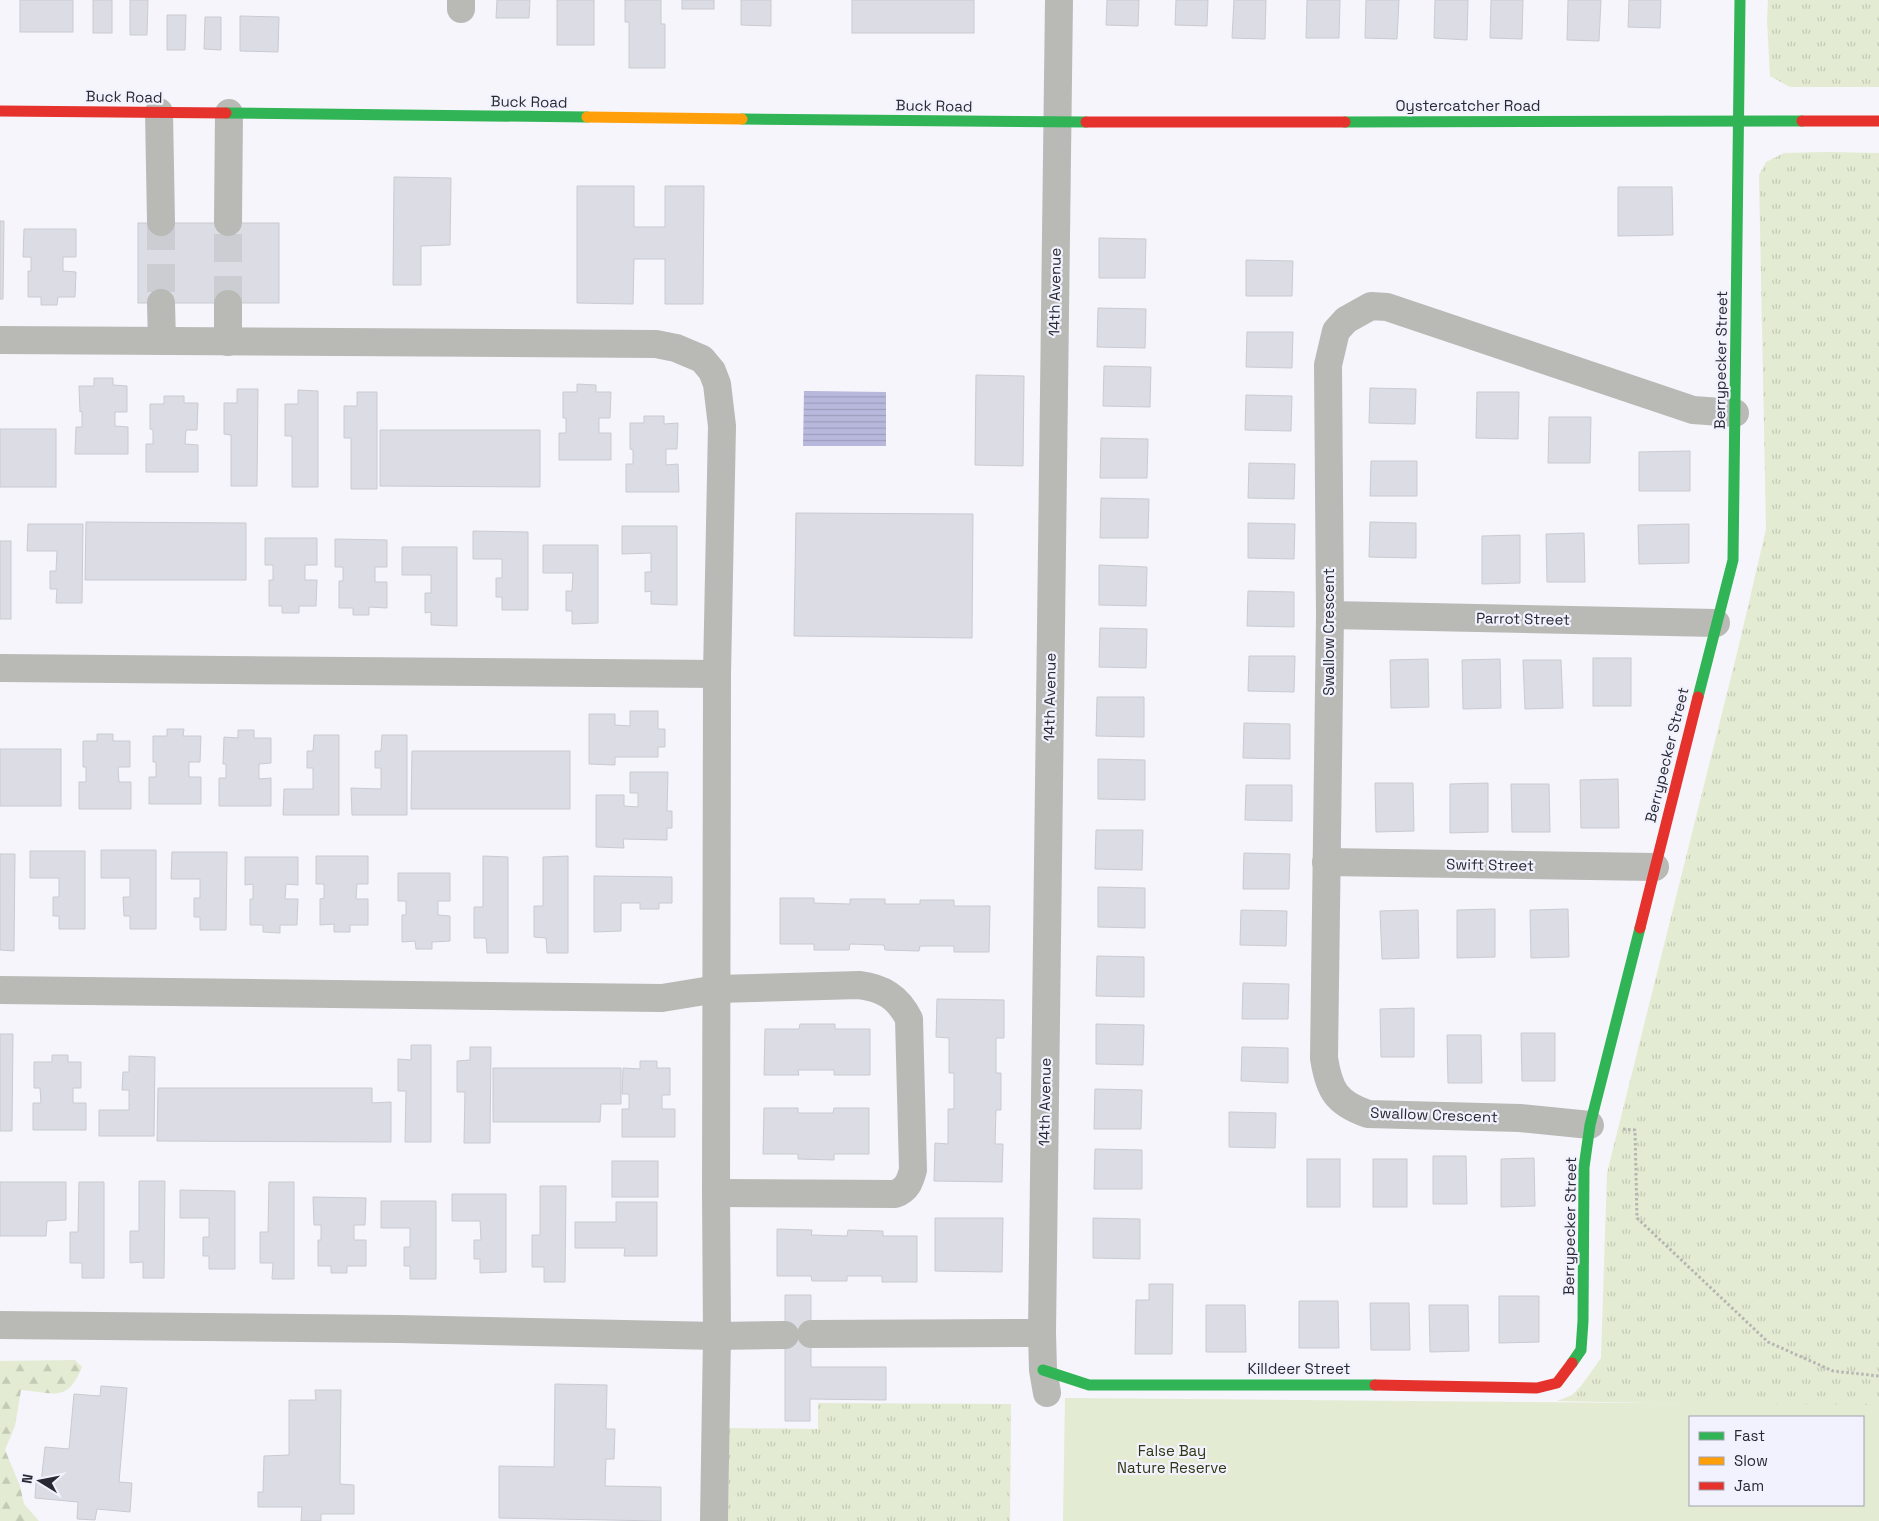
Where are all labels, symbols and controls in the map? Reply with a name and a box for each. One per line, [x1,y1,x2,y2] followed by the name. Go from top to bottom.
[85,86,163,107] street label: Buck Road
[490,91,568,112] street label: Buck Road
[895,95,973,116] street label: Buck Road
[1396,96,1540,115] street label: Oystercatcher Road
[1044,248,1065,336] street label: 14th Avenue
[1710,290,1731,429] street label: Berrypecker Street
[1319,568,1338,696] street label: Swallow Crescent
[1476,608,1570,629] street label: Parrot Street
[1039,653,1060,741] street label: 14th Avenue
[1641,685,1693,824] street label: Berrypecker Street
[1446,854,1534,875] street label: Swift Street
[1034,1058,1055,1146] street label: 14th Avenue
[1370,1103,1498,1126] street label: Swallow Crescent
[1559,1156,1580,1295] street label: Berrypecker Street
[1248,1359,1351,1378] street label: Killdeer Street
[1689,1416,1864,1506] legend
[1734,1426,1765,1445] text: Fast
[1117,1441,1227,1477] park label: False Bay Nature Reserve
[1734,1451,1768,1470] text: Slow
[15,1456,65,1506] north arrow
[18,1473,37,1485] text: N
[1734,1476,1764,1495] text: Jam

